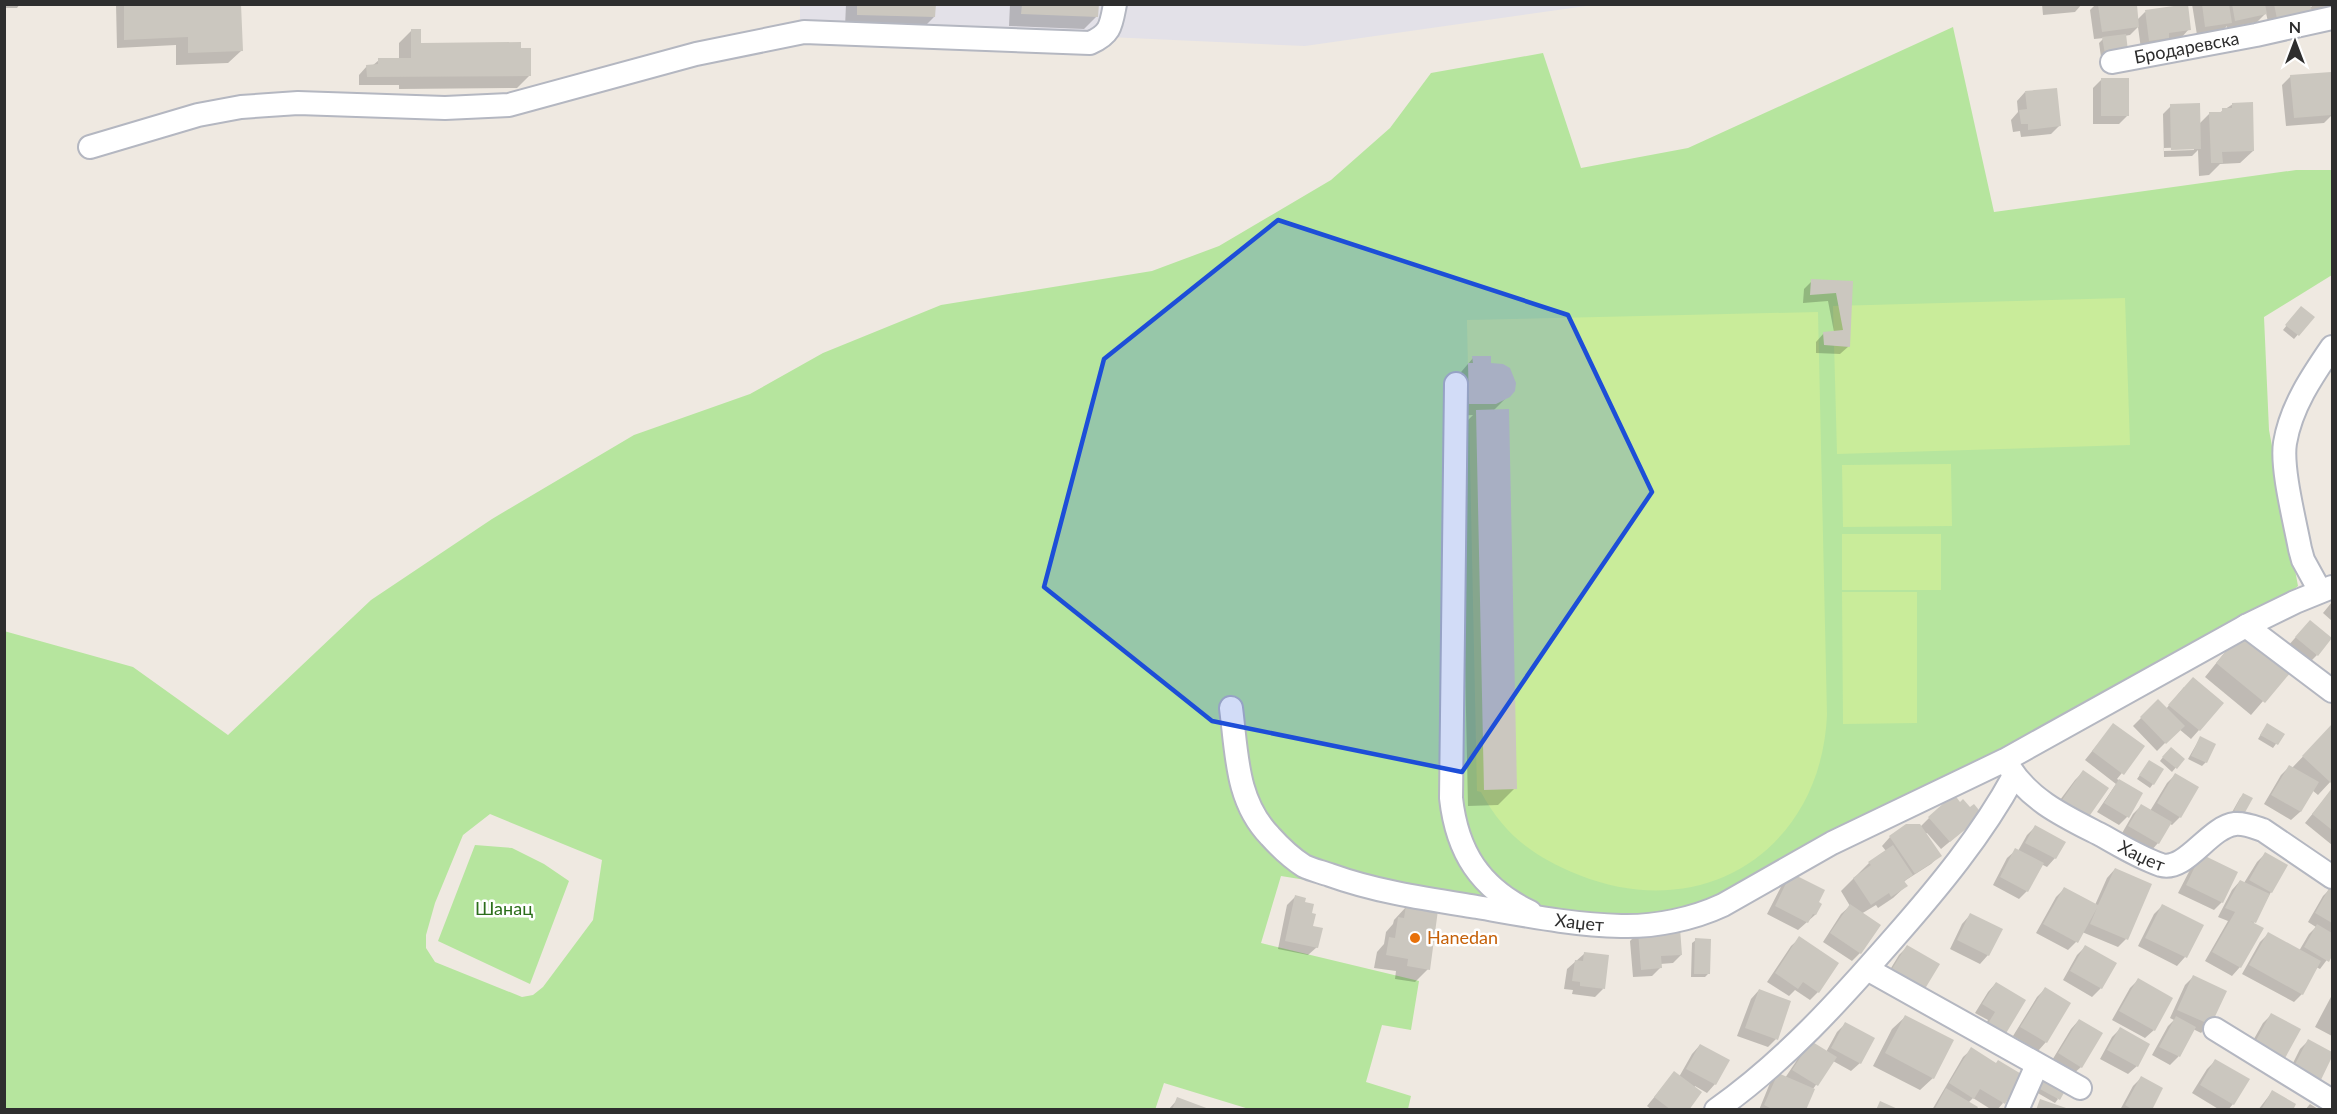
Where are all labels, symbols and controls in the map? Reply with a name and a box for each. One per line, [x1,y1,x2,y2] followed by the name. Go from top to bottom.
[2265,12,2325,72] north arrow
[2289,17,2301,36] text: N
[2132,26,2241,68] street label: Бродаревска
[2115,835,2168,876] street label: Хаџет
[475,897,533,919] park label: Шанац
[1554,908,1605,935] street label: Хаџет
[1427,926,1498,948] place label: Hanedan
[1408,931,1422,945] marker: Hanedan

